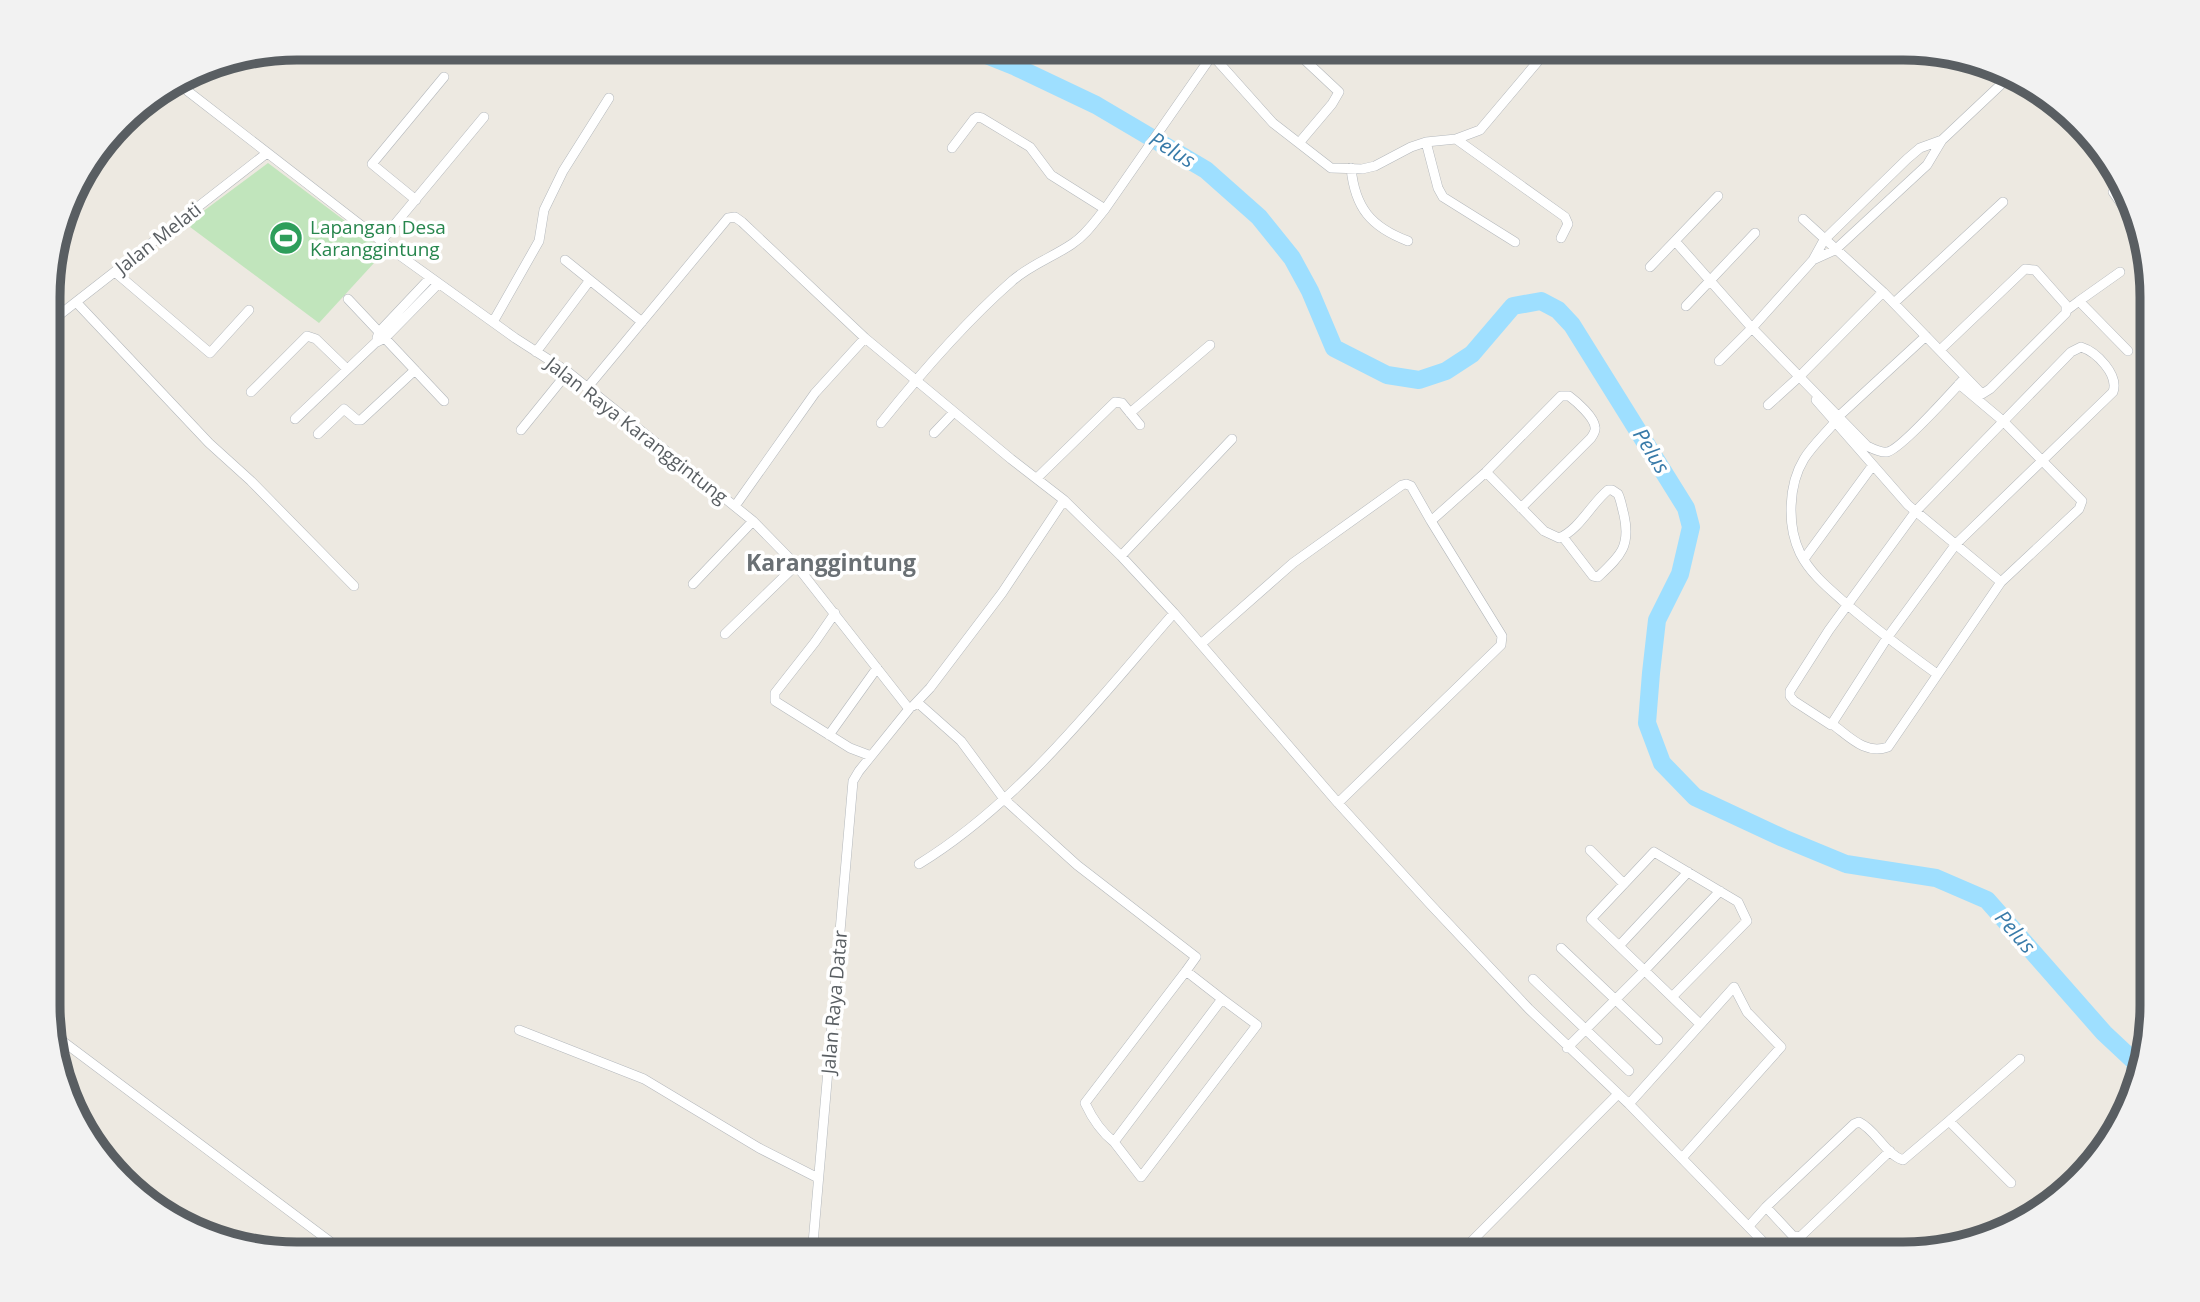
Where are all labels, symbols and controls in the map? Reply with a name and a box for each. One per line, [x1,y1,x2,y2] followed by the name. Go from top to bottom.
[1144,125,1201,174] water label: Pelus
[108,196,206,281] street label: Jalan Melati
[310,214,446,262] place label: Lapangan Desa Karanggintung
[267,219,305,257] sports icon: Lapangan Desa Karanggintung
[539,349,733,509] street label: Jalan Raya Karanggintung
[1627,422,1677,479] water label: Pelus
[746,546,916,578] district label: Karanggintung
[1989,904,2042,959] water label: Pelus
[815,929,853,1077] street label: Jalan Raya Datar

